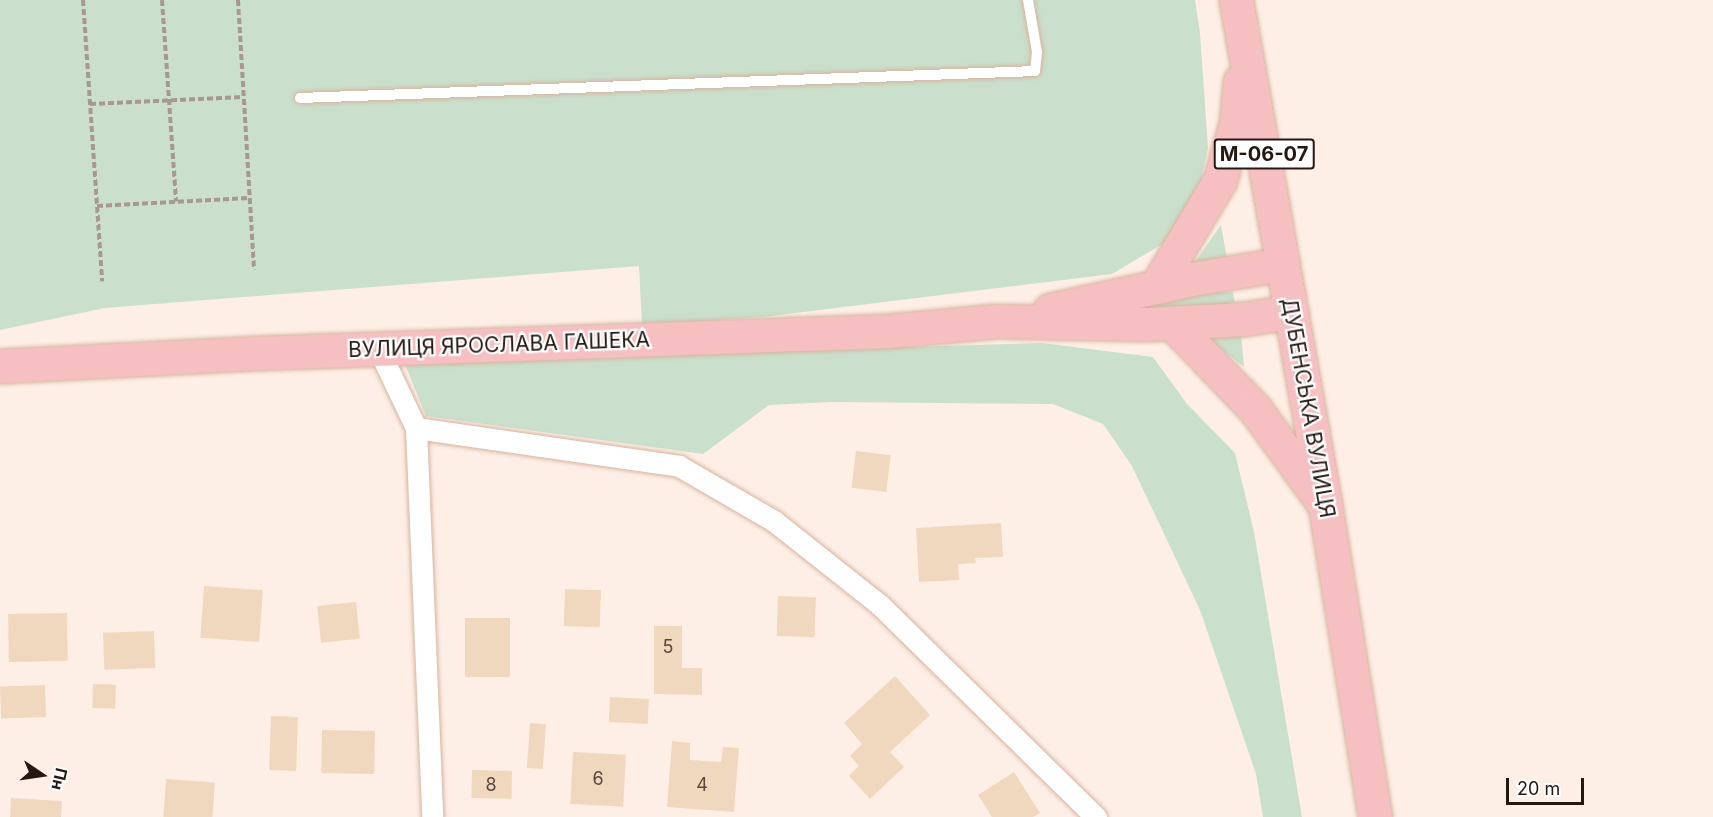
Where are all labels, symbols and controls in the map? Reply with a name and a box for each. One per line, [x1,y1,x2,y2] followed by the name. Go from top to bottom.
[1213,137,1315,171] road number: М-06-07
[1276,296,1340,520] street label: ДУБЕНСЬКА ВУЛИЦЯ
[348,327,650,363] street label: ВУЛИЦЯ ЯРОСЛАВА ГАШЕКА
[663,636,673,658] house number: 5
[12,745,72,805] north arrow
[47,766,72,792] text: Пн
[1509,766,1587,804] scale bar
[592,768,604,790] house number: 6
[485,774,497,796] house number: 8
[696,774,708,796] house number: 4
[1517,778,1560,799] text: 20 m

